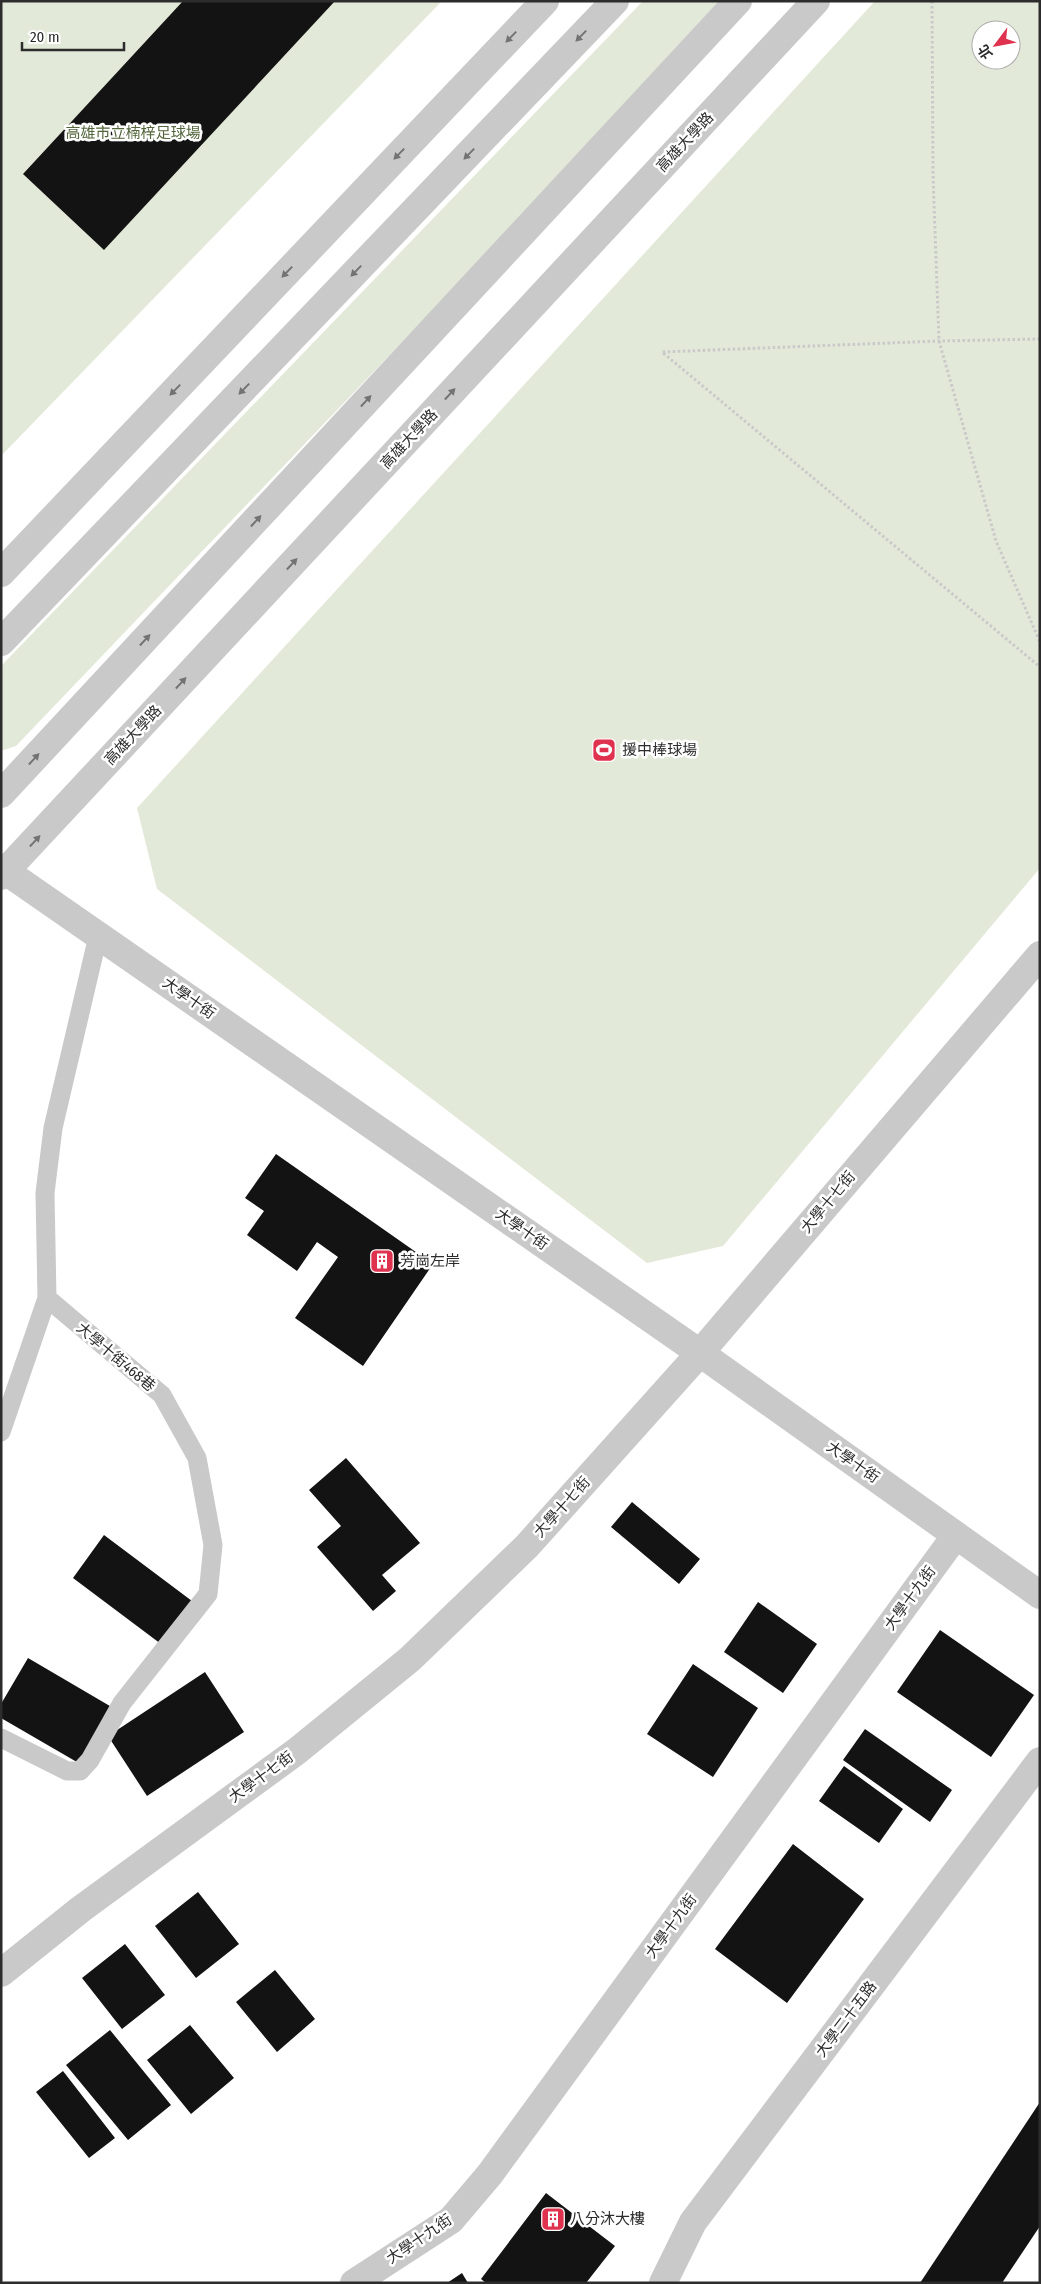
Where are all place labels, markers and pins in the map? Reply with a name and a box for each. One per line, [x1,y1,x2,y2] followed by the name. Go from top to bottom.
[591,737,617,763] sports icon: 援中棒球場
[622,741,697,759] place label: 援中棒球場
[369,1248,395,1274] building icon: 芳崗左岸
[400,1252,460,1270] place label: 芳崗左岸
[540,2206,566,2232] building icon: 八分沐大樓
[570,2210,645,2228] place label: 八分沐大樓

